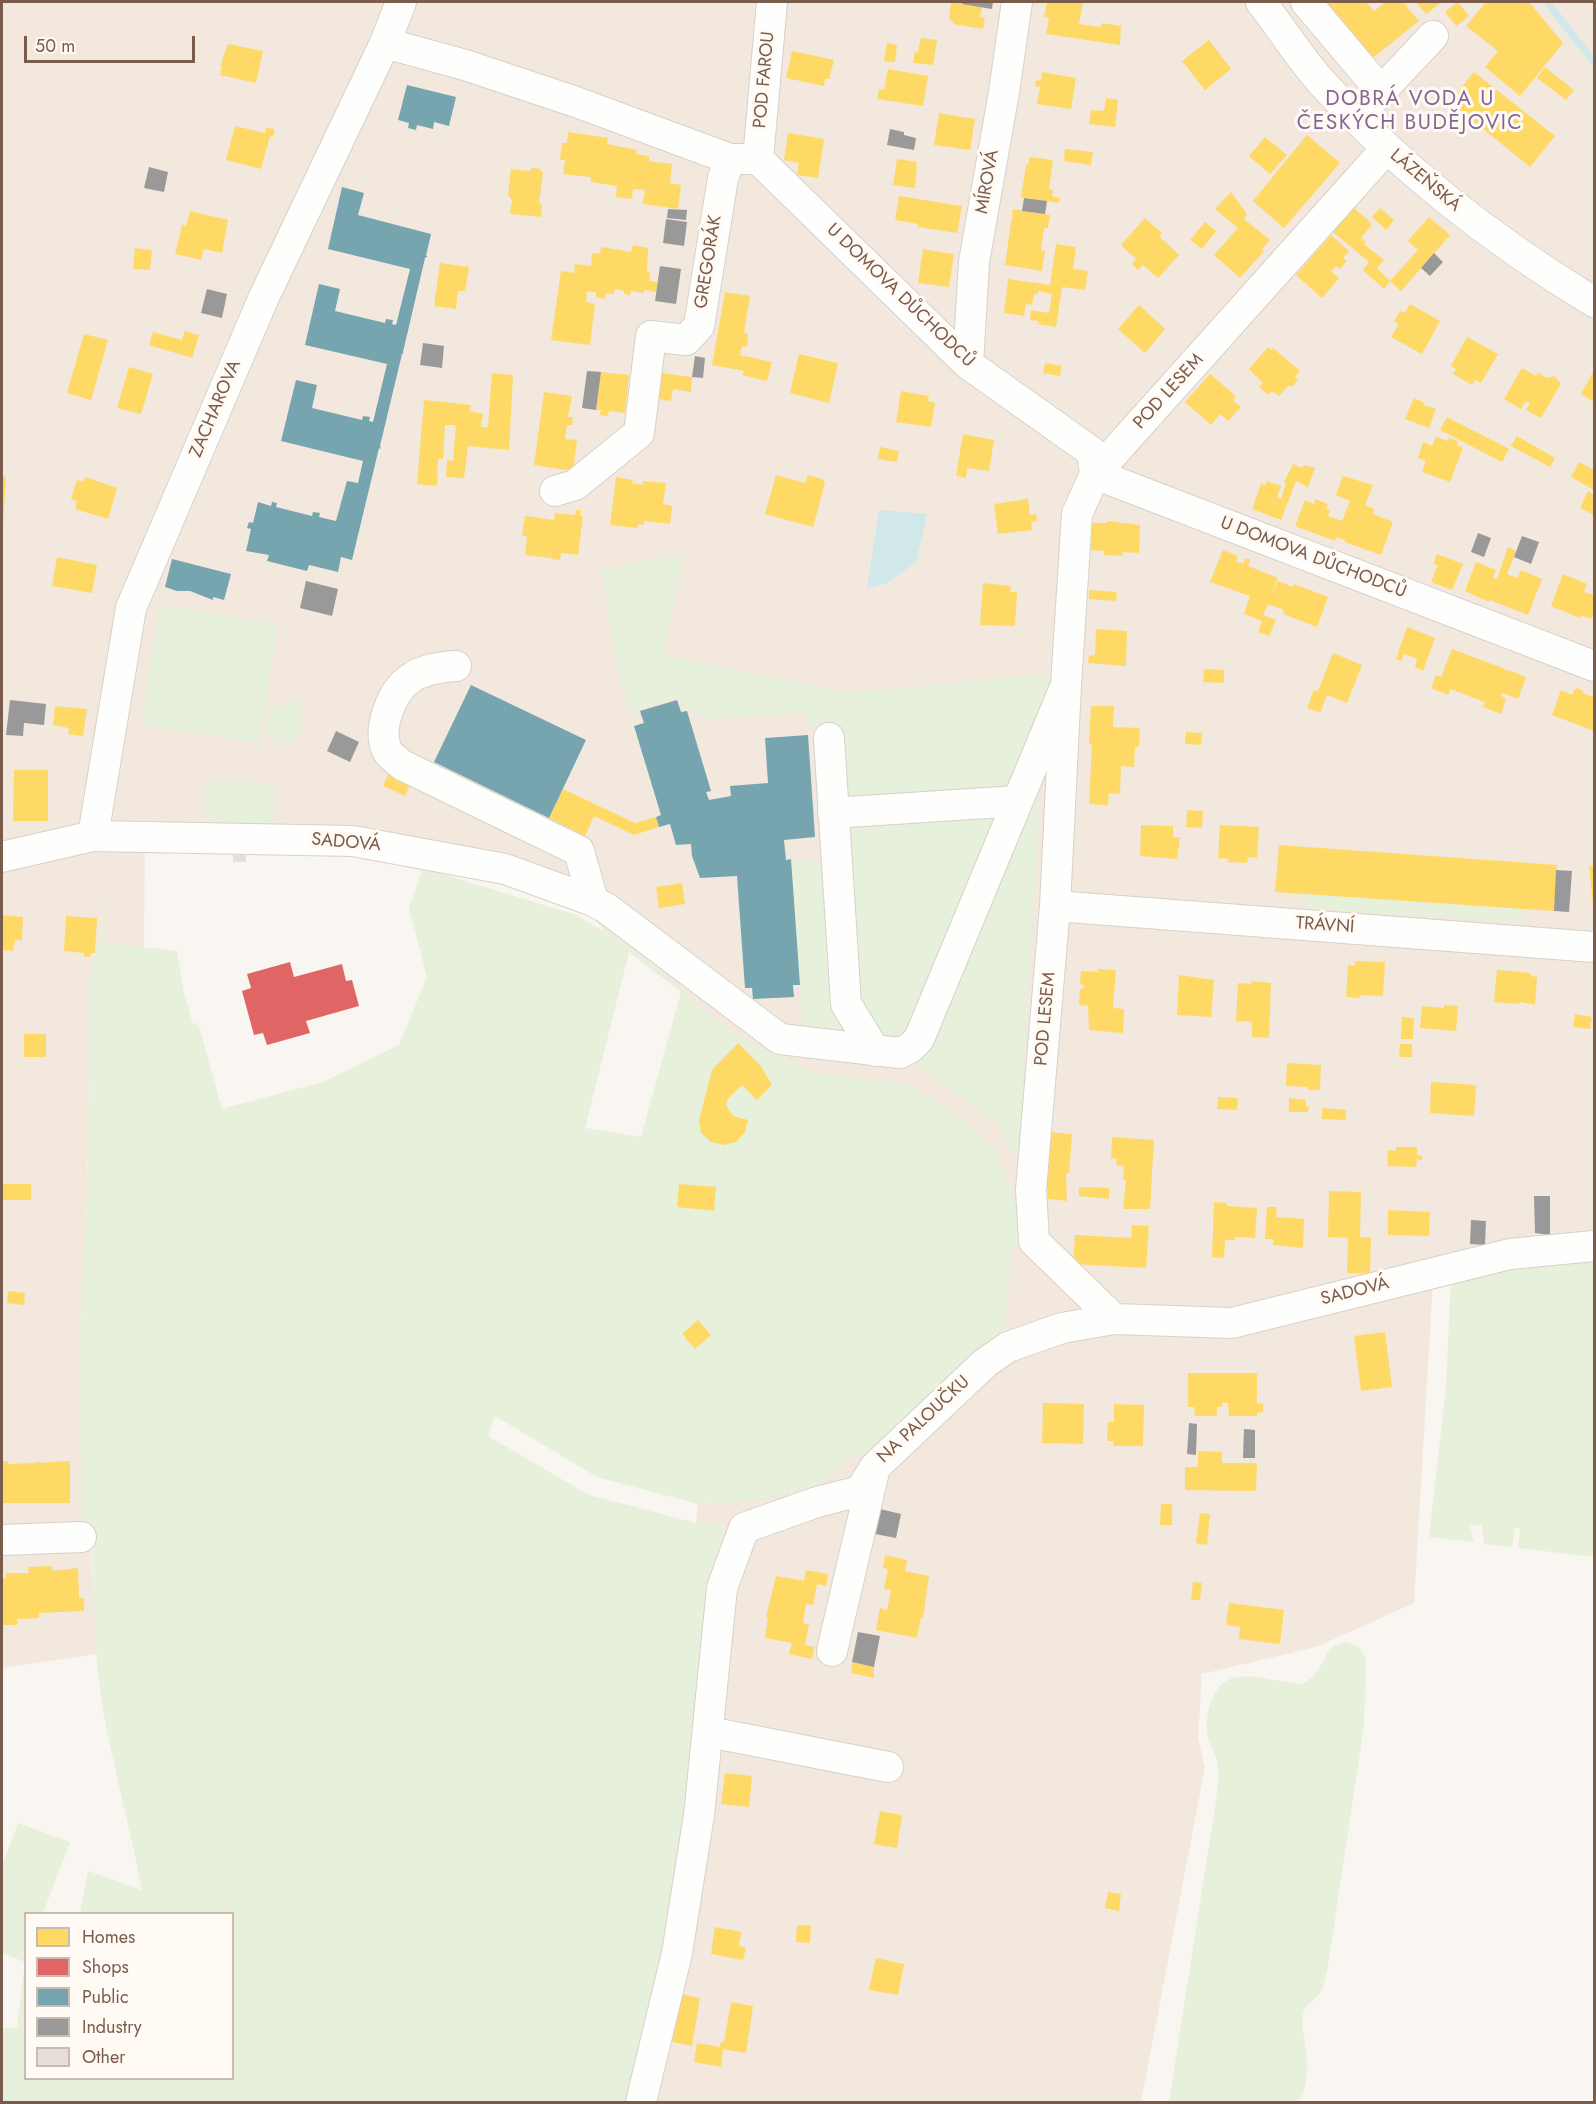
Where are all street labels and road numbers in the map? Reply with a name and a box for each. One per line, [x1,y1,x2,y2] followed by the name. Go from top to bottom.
[750,31,780,129] street label: POD FAROU
[1385,145,1465,217] street label: LÁZEŇSKÁ
[972,148,1004,216] street label: MÍROVÁ
[691,214,727,310] street label: GREGORÁK
[821,220,979,372] street label: U DOMOVA DŮCHODCŮ
[1130,350,1208,434] street label: POD LESEM
[186,357,246,461] street label: ZACHAROVA
[1217,513,1409,603] street label: U DOMOVA DŮCHODCŮ
[310,829,382,857] street label: SADOVÁ
[1295,913,1355,939] street label: TRÁVNÍ
[1031,971,1061,1067] street label: POD LESEM
[1319,1273,1391,1311] street label: SADOVÁ
[873,1372,975,1468] street label: NA PALOUČKU

